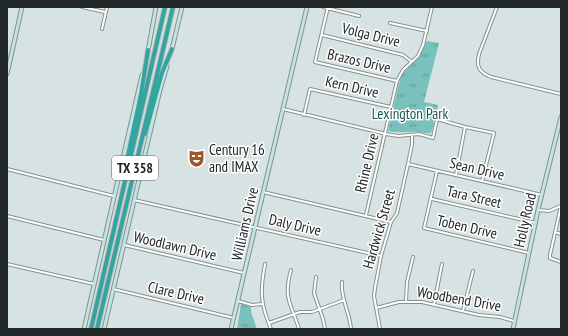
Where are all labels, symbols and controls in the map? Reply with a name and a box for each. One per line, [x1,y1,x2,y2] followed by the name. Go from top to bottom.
[339,18,402,51] street label: Volga Drive
[326,44,393,77] street label: Brazos Drive
[324,71,381,102] street label: Kern Drive
[372,104,448,123] park label: Lexington Park
[350,131,383,194] street label: Rhine Drive
[209,140,265,176] place label: Century 16 and IMAX
[186,149,206,169] theatre icon: Century 16 and IMAX
[448,153,506,184] street label: Sean Drive
[112,156,158,180] road number: TX 358
[445,181,503,212] street label: Tara Street
[227,185,262,262] street label: Williams Drive
[358,187,399,271] street label: Hardwick Street
[509,191,540,249] street label: Holly Road
[267,209,323,240] street label: Daly Drive
[435,210,499,243] street label: Toben Drive
[132,227,218,264] street label: Woodlawn Drive
[146,277,206,308] street label: Clare Drive
[415,282,503,315] street label: Woodbend Drive

